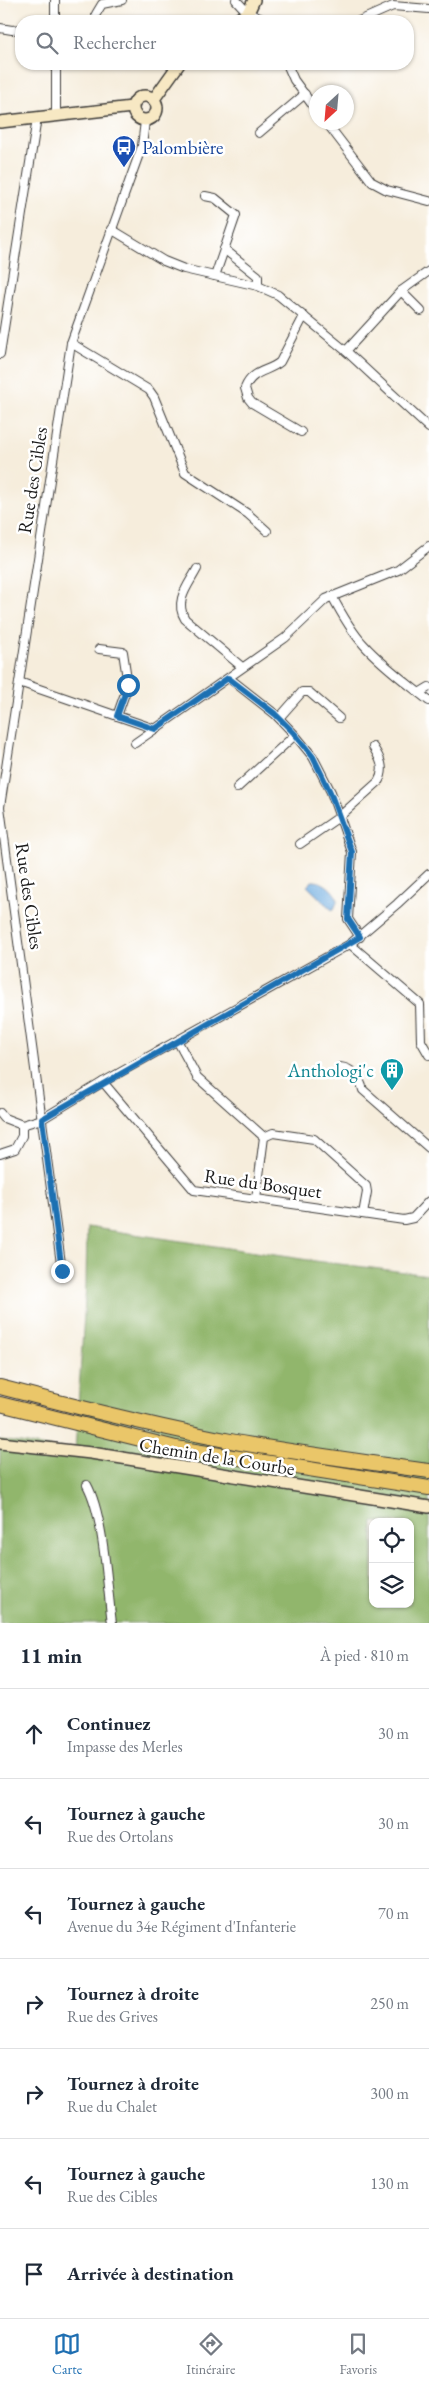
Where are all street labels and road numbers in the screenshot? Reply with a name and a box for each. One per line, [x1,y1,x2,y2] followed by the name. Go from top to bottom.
[12,425,53,535] street label: Rue des Cibles
[10,841,49,951] street label: Rue des Cibles
[203,1163,323,1204] street label: Rue du Bosquet
[137,1432,296,1481] street label: Chemin de la Courbe

